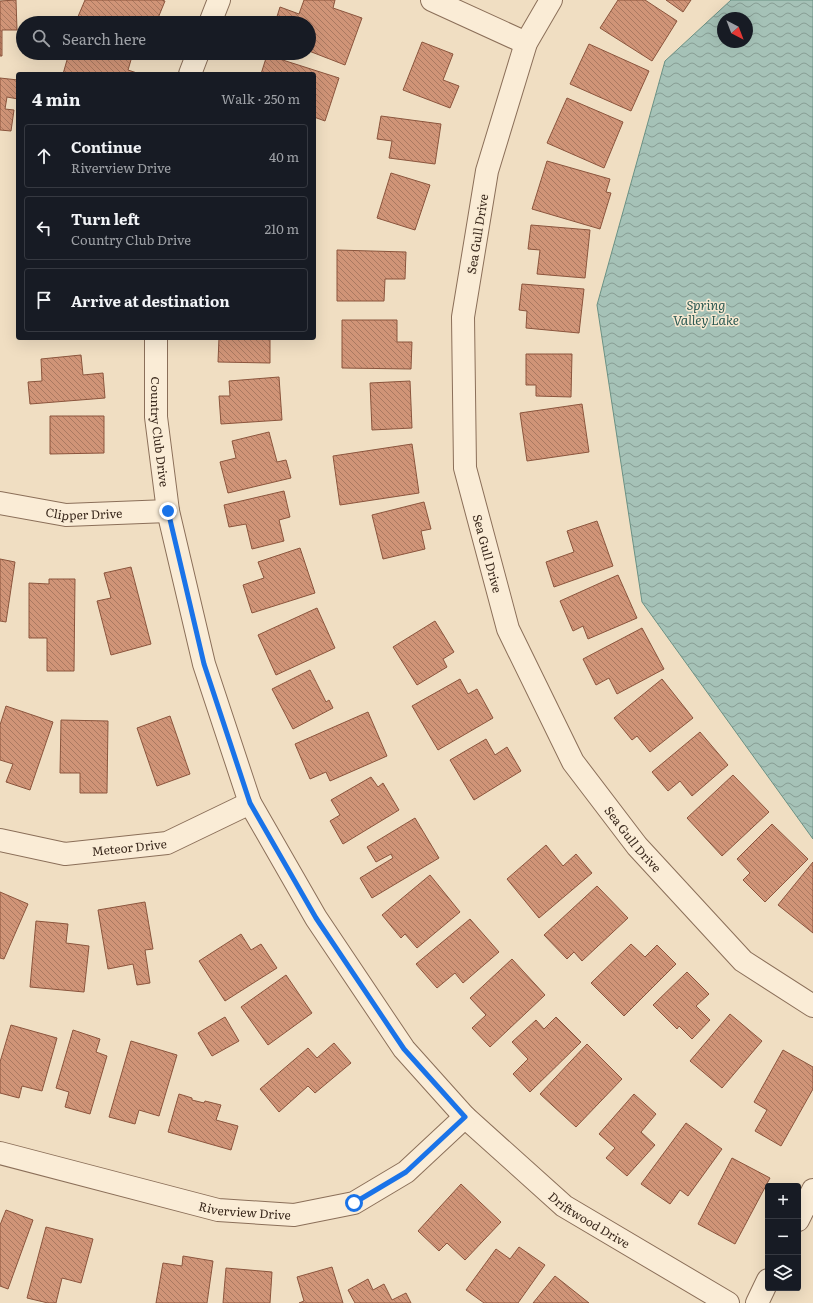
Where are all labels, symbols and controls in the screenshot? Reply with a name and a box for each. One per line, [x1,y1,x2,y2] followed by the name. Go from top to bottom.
[717,12,753,48] north arrow
[16,16,316,60] search box
[30,27,52,49] icon: search
[62,27,146,50] text: Search here
[32,86,81,111] text: 4 min
[221,89,300,108] text: Walk · 250 m
[71,135,141,158] text: Continue
[33,145,55,167] icon: ahead
[269,147,299,166] text: 40 m
[71,158,171,177] text: Riverview Drive
[462,193,492,275] street label: Sea Gull Drive
[71,207,140,230] text: Turn left
[33,217,55,239] icon: left
[264,219,299,238] text: 210 m
[71,230,191,249] text: Country Club Drive
[33,289,55,311] icon: arrive
[71,289,230,312] text: Arrive at destination
[673,295,739,329] water label: Spring Valley Lake
[147,377,174,488] street label: Country Club Drive
[44,502,123,524] street label: Clipper Drive
[159,502,177,520] route end
[469,512,507,595] street label: Sea Gull Drive
[601,802,666,876] street label: Sea Gull Drive
[91,834,168,860] street label: Meteor Drive
[765,1183,801,1291] map controls
[765,1183,801,1219] button: +
[545,1187,633,1252] street label: Driftwood Drive
[345,1194,363,1212] route start
[197,1196,291,1224] street label: Riverview Drive
[765,1219,801,1255] button: −
[765,1255,801,1291] button: layers

